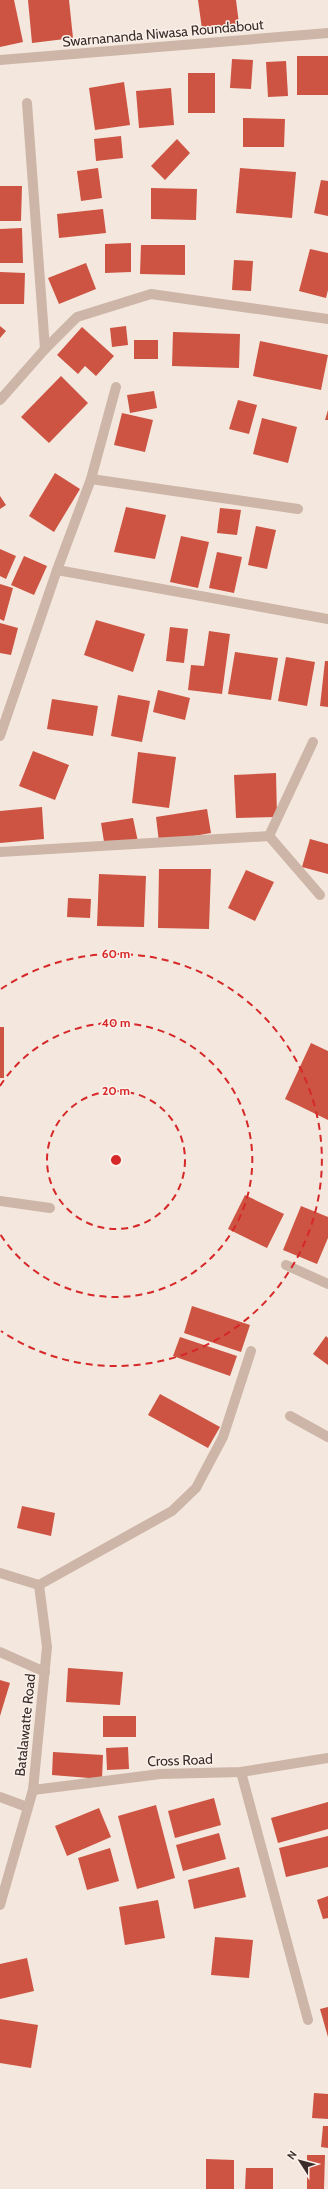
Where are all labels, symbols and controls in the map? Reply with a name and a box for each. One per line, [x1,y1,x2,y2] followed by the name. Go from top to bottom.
[62,15,265,51] street label: Swarnananda Niwasa Roundabout
[102,946,130,961] text: 60 m
[101,1015,131,1030] text: 40 m
[102,1083,130,1098] text: 20 m
[109,1153,123,1167] centre of rings
[11,1673,39,1777] street label: Batalawatte Road
[147,1750,213,1770] street label: Cross Road
[280,2141,320,2181] north arrow
[284,2148,300,2162] text: N

